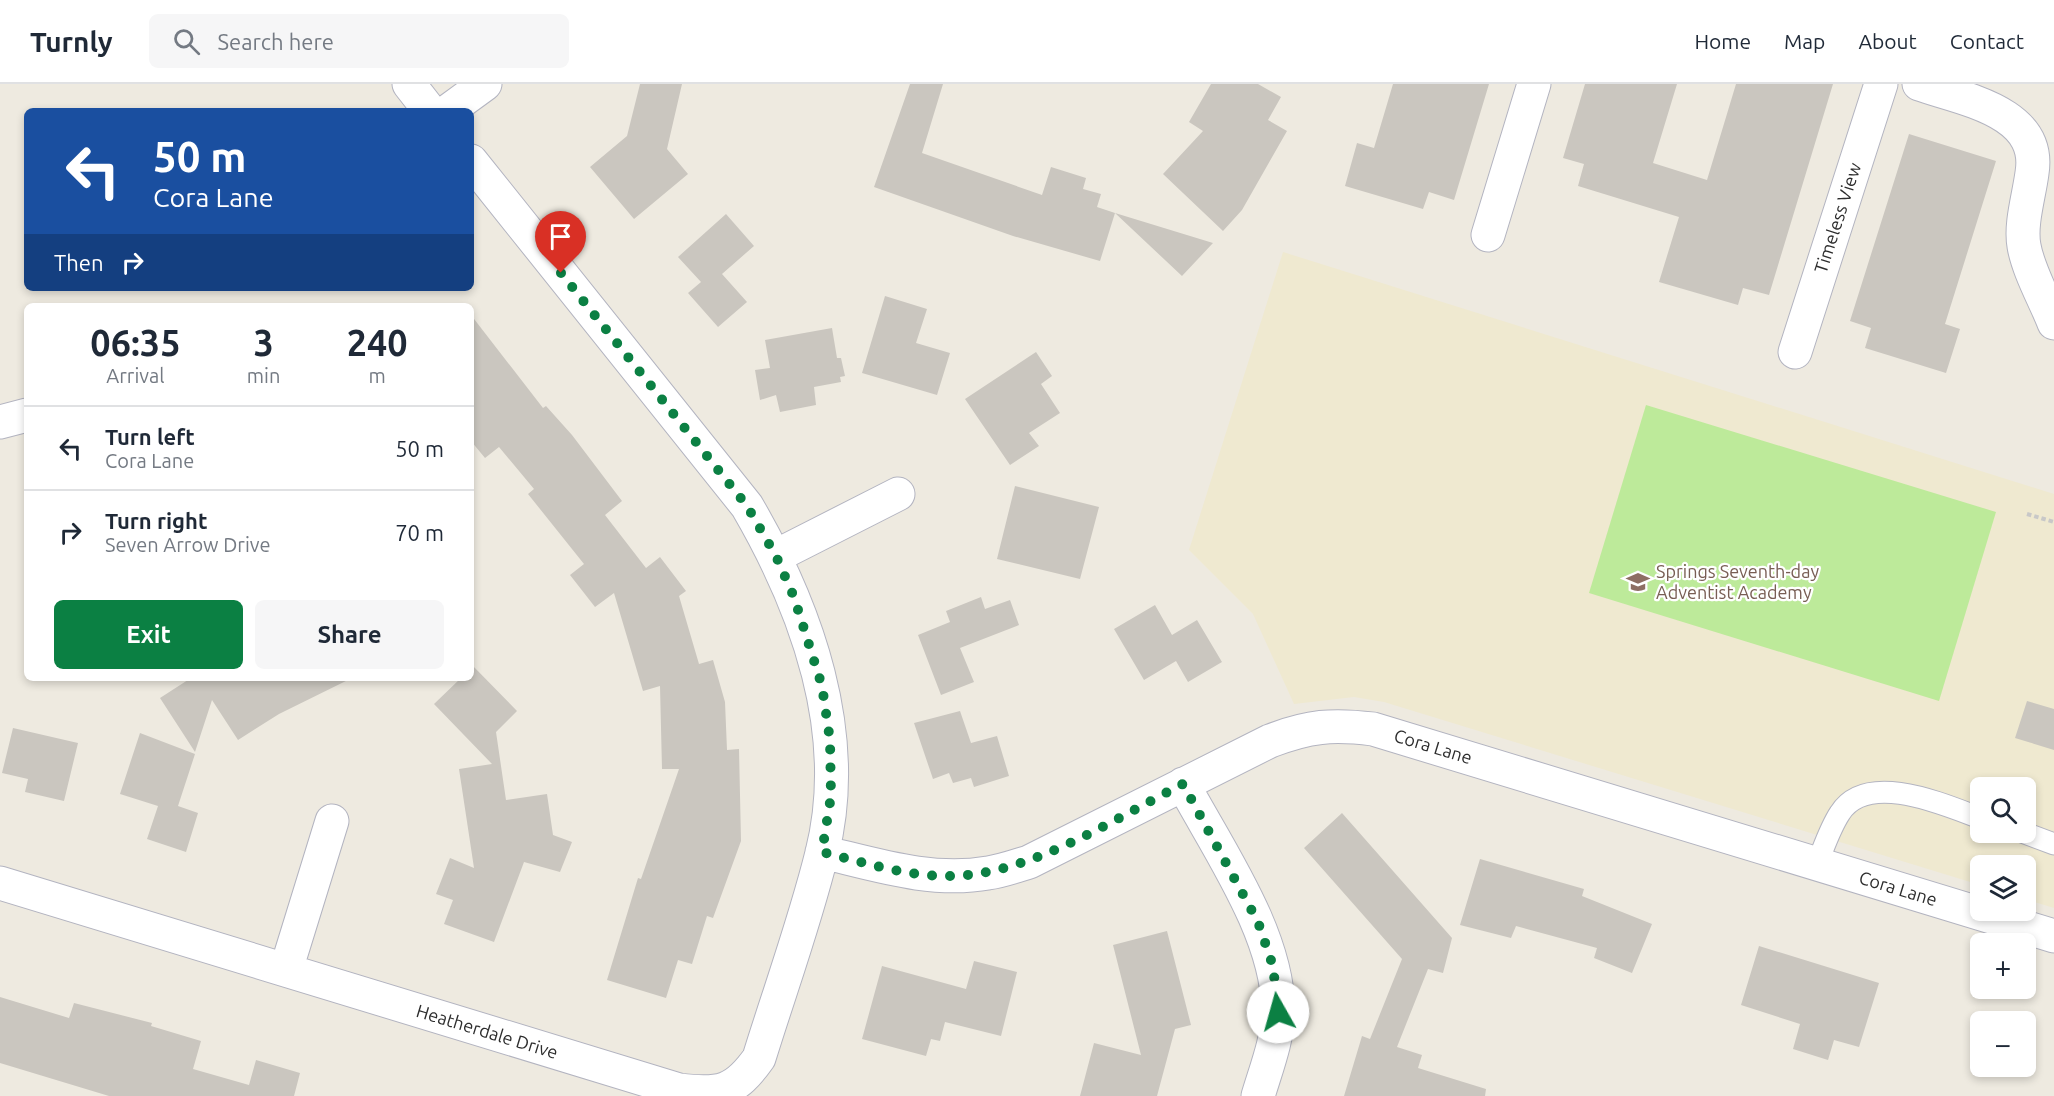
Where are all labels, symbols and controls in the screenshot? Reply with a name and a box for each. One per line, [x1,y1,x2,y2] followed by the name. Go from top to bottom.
[149,14,569,68] search box
[170,25,203,58] icon: search
[30,26,113,57] text: Turnly
[218,29,334,54] text: Search here
[1694,29,1751,53] text: Home
[1784,29,1825,53] text: Map
[1858,29,1917,53] text: About
[1950,29,2024,53] text: Contact
[54,132,132,210] icon: left
[153,133,247,180] text: 50 m
[1810,160,1864,275] street label: Timeless View
[153,182,274,212] text: Cora Lane
[535,211,586,273] pin
[544,220,577,253] icon: arrive
[116,246,149,279] icon: right
[54,250,104,275] text: Then
[90,322,180,363] text: 06:35
[253,322,274,363] text: 3
[347,322,408,363] text: 240
[106,364,165,387] text: Arrival
[247,364,280,387] text: min
[369,364,386,387] text: m
[105,424,195,449] text: Turn left
[54,432,87,465] icon: left
[395,436,444,461] text: 50 m
[105,449,194,472] text: Cora Lane
[105,508,207,533] text: Turn right
[54,516,87,549] icon: right
[395,520,444,545] text: 70 m
[105,533,270,556] text: Seven Arrow Drive
[1656,561,1819,602] place label: Springs Seventh-day Adventist Academy
[1625,569,1651,595] school or university icon: Springs Seventh-day Adventist Academy
[54,600,243,669] button: Exit
[255,600,444,669] button: Share
[1392,725,1475,767] street label: Cora Lane
[1970,777,2036,1077] map controls
[1970,777,2036,843] button: search
[1970,855,2036,921] button: layers
[1857,867,1940,909] street label: Cora Lane
[1970,933,2036,999] button: +
[1246,980,1310,1044] position arrow
[414,1000,560,1062] street label: Heatherdale Drive
[1970,1011,2036,1077] button: −

